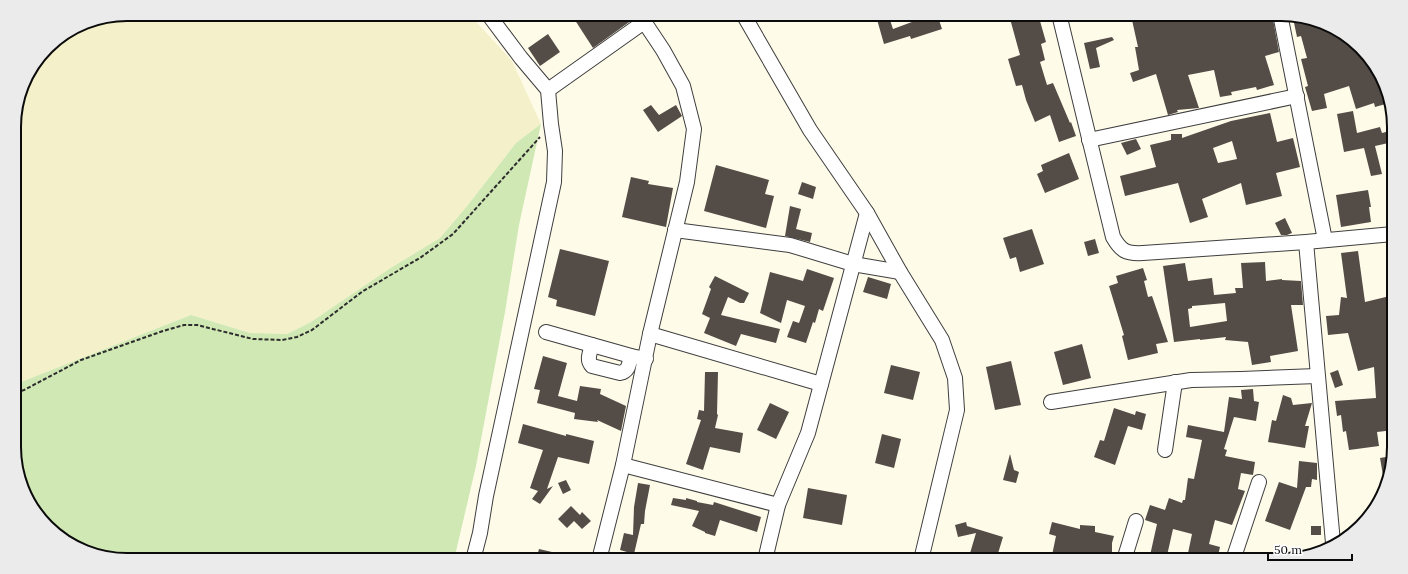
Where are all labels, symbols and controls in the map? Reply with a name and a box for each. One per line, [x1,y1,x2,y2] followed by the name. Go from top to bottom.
[1268,536,1352,562] scale bar
[1274,542,1302,557] text: 50 m

